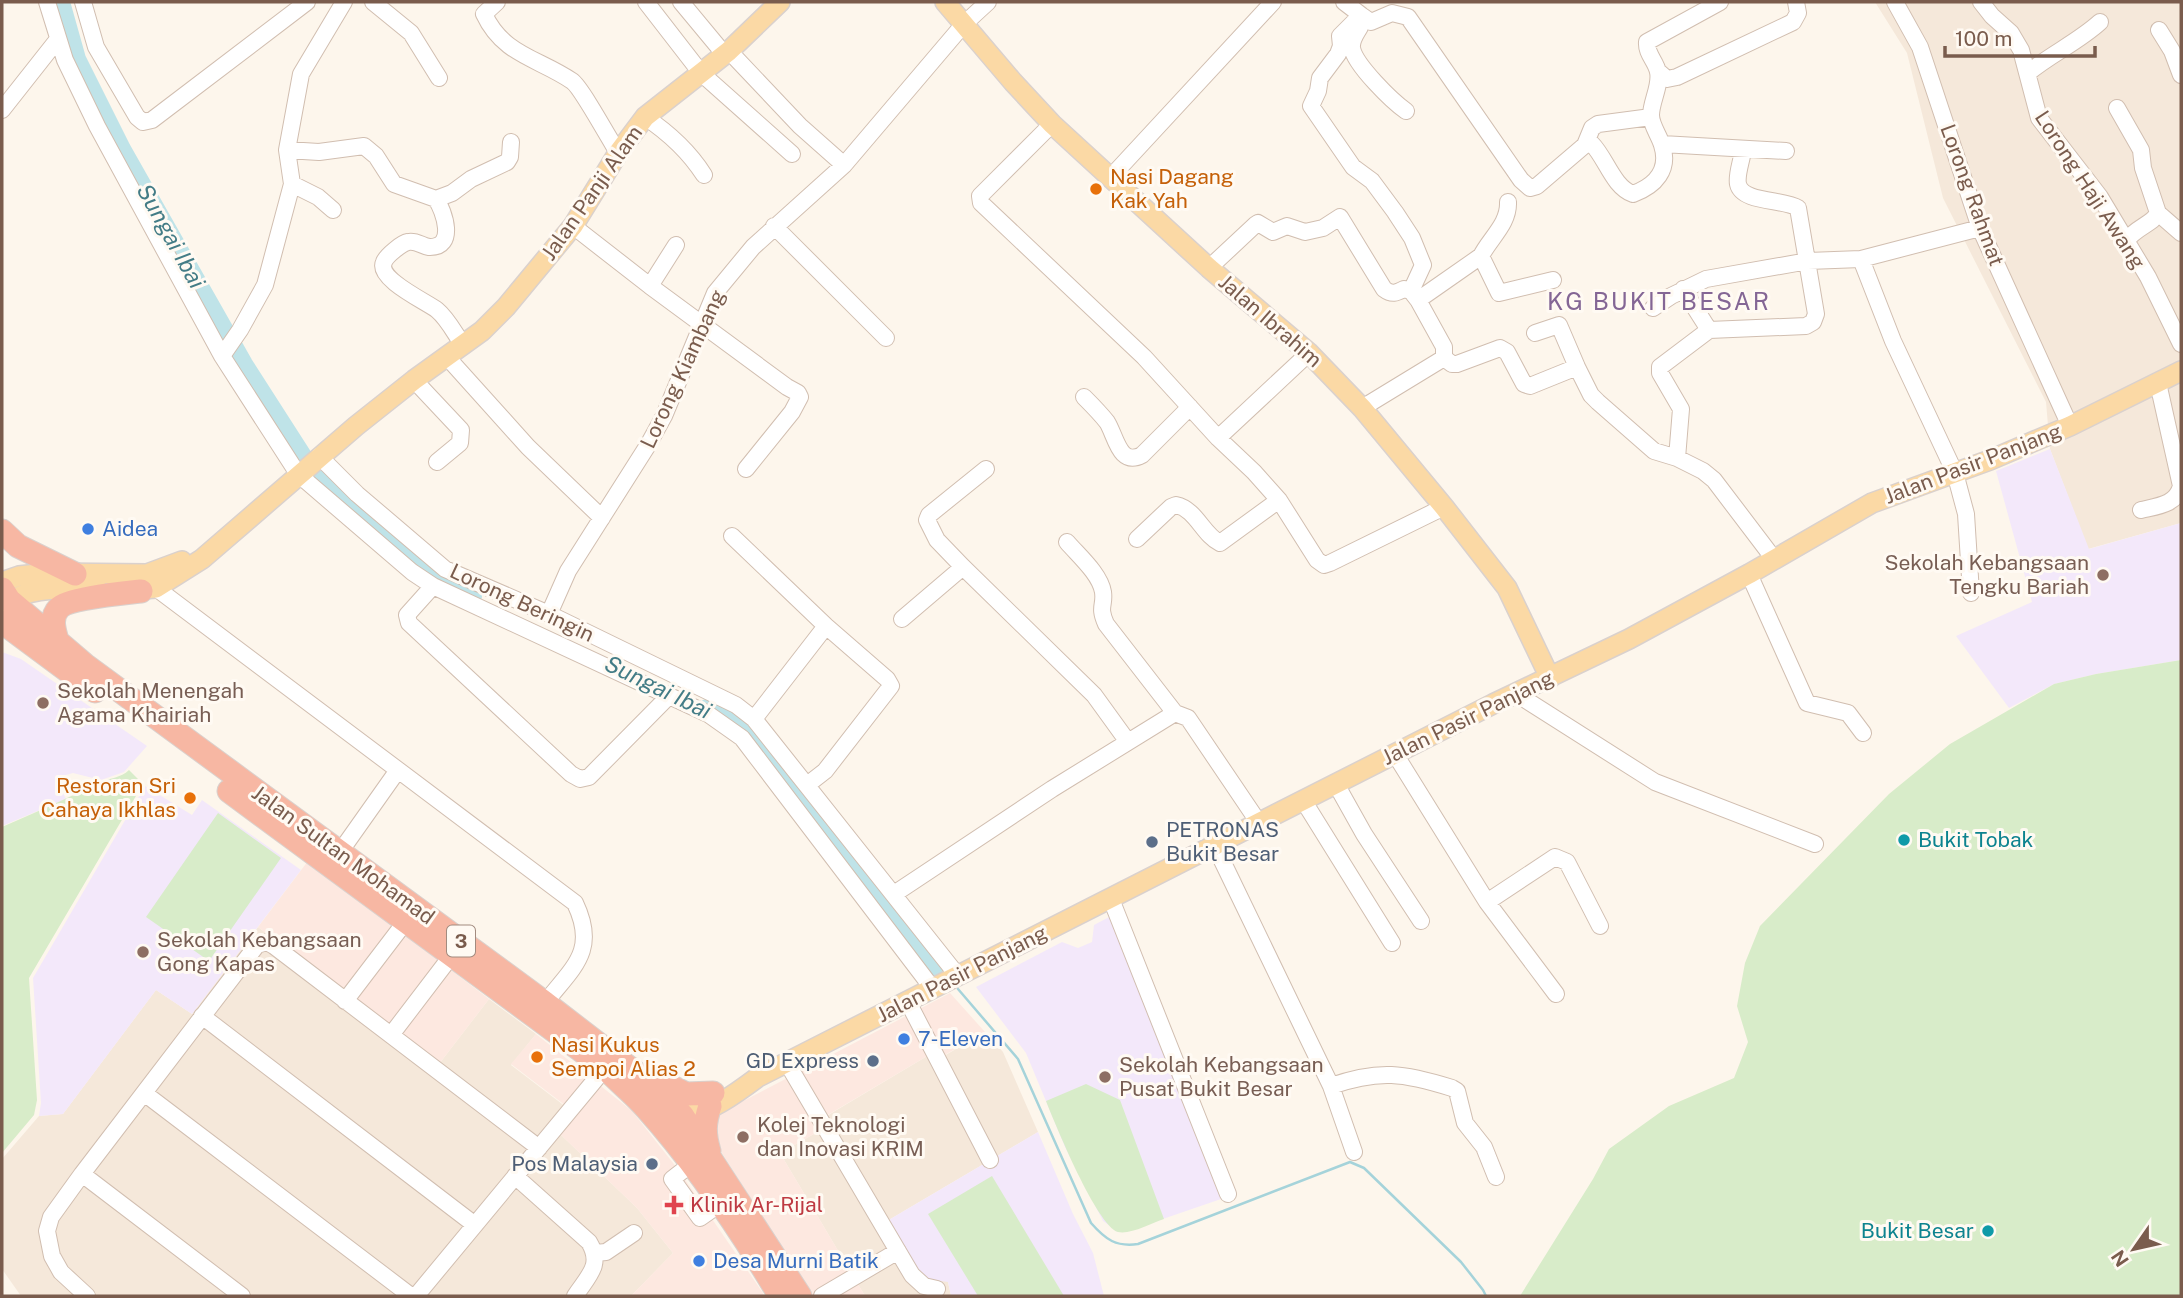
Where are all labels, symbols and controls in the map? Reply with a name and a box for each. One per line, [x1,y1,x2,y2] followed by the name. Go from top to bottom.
[1945,14,2096,58] scale bar
[1955,26,2012,51] text: 100 m
[2030,106,2151,274] street label: Lorong Haji Awang
[536,121,647,265] street label: Jalan Panji Alam
[1935,121,2010,269] street label: Lorong Rahmat
[1110,164,1234,213] place label: Nasi Dagang Kak Yah
[132,179,211,293] water label: Sungai Ibai
[1088,181,1104,197] marker: Nasi Dagang Kak Yah
[1214,269,1327,372] street label: Jalan Ibrahim
[635,285,730,452] street label: Lorong Kiambang
[1547,287,1771,315] district label: KG BUKIT BESAR
[1881,418,2065,509] street label: Jalan Pasir Panjang
[102,516,158,541] place label: Aidea
[80,521,96,537] marker: Aidea
[1884,550,2089,599] place label: Sekolah Kebangsaan Tengku Bariah
[446,558,598,647] street label: Lorong Beringin
[2095,567,2111,583] marker: Sekolah Kebangsaan Tengku Bariah
[600,649,716,724] water label: Sungai Ibai
[1378,665,1558,770] street label: Jalan Pasir Panjang
[57,678,244,727] place label: Sekolah Menengah Agama Khairiah
[35,695,51,711] marker: Sekolah Menengah Agama Khairiah
[41,773,176,822] place label: Restoran Sri Cahaya Ikhlas
[247,780,440,929] street label: Jalan Sultan Mohamad
[182,790,198,806] marker: Restoran Sri Cahaya Ikhlas
[1166,817,1279,866] place label: PETRONAS Bukit Besar
[1918,827,2034,852] place label: Bukit Tobak
[1896,832,1912,848] marker: Bukit Tobak
[1144,834,1160,850] marker: PETRONAS Bukit Besar
[872,920,1051,1027] street label: Jalan Pasir Panjang
[447,925,475,956] road number: 3
[157,927,362,976] place label: Sekolah Kebangsaan Gong Kapas
[135,944,151,960] marker: Sekolah Kebangsaan Gong Kapas
[918,1026,1003,1051] place label: 7-Eleven
[896,1031,912,1047] marker: 7-Eleven
[551,1032,696,1081] place label: Nasi Kukus Sempoi Alias 2
[746,1048,859,1073] place label: GD Express
[529,1049,545,1065] marker: Nasi Kukus Sempoi Alias 2
[1119,1052,1324,1101] place label: Sekolah Kebangsaan Pusat Bukit Besar
[865,1053,881,1069] marker: GD Express
[1097,1069,1113,1085] marker: Sekolah Kebangsaan Pusat Bukit Besar
[757,1112,924,1161] place label: Kolej Teknologi dan Inovasi KRIM
[735,1129,751,1145] marker: Kolej Teknologi dan Inovasi KRIM
[511,1151,638,1176] place label: Pos Malaysia
[644,1156,660,1172] marker: Pos Malaysia
[690,1192,823,1217] place label: Klinik Ar-Rijal
[664,1195,684,1215] marker: Klinik Ar-Rijal
[2099,1214,2169,1284] north arrow
[1861,1218,1974,1243] place label: Bukit Besar
[1980,1223,1996,1239] marker: Bukit Besar
[2107,1246,2133,1271] text: N
[713,1248,879,1273] place label: Desa Murni Batik
[691,1253,707,1269] marker: Desa Murni Batik

